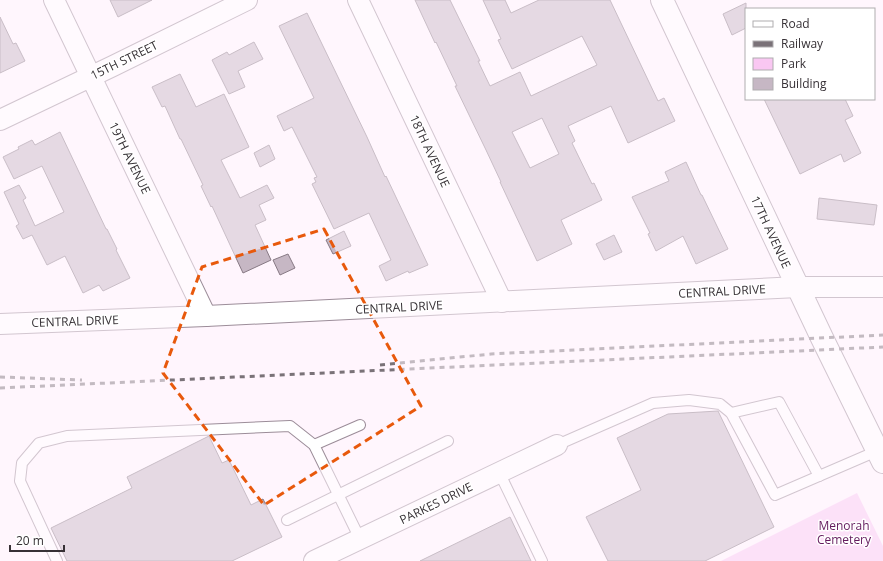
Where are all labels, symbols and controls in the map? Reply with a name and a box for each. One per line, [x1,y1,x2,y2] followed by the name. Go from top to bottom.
[745,8,875,100] legend
[781,15,810,32] text: Road
[781,35,824,52] text: Railway
[88,36,161,84] street label: 15TH STREET
[781,55,807,72] text: Park
[781,75,827,92] text: Building
[406,112,454,190] street label: 18TH AVENUE
[105,119,155,197] street label: 19TH AVENUE
[747,193,795,271] street label: 17TH AVENUE
[678,280,766,302] street label: CENTRAL DRIVE
[355,296,443,318] street label: CENTRAL DRIVE
[31,311,119,331] street label: CENTRAL DRIVE
[397,478,475,528] street label: PARKES DRIVE
[817,517,872,548] park label: Menorah Cemetery
[10,527,64,553] scale bar
[16,532,44,549] text: 20 m

